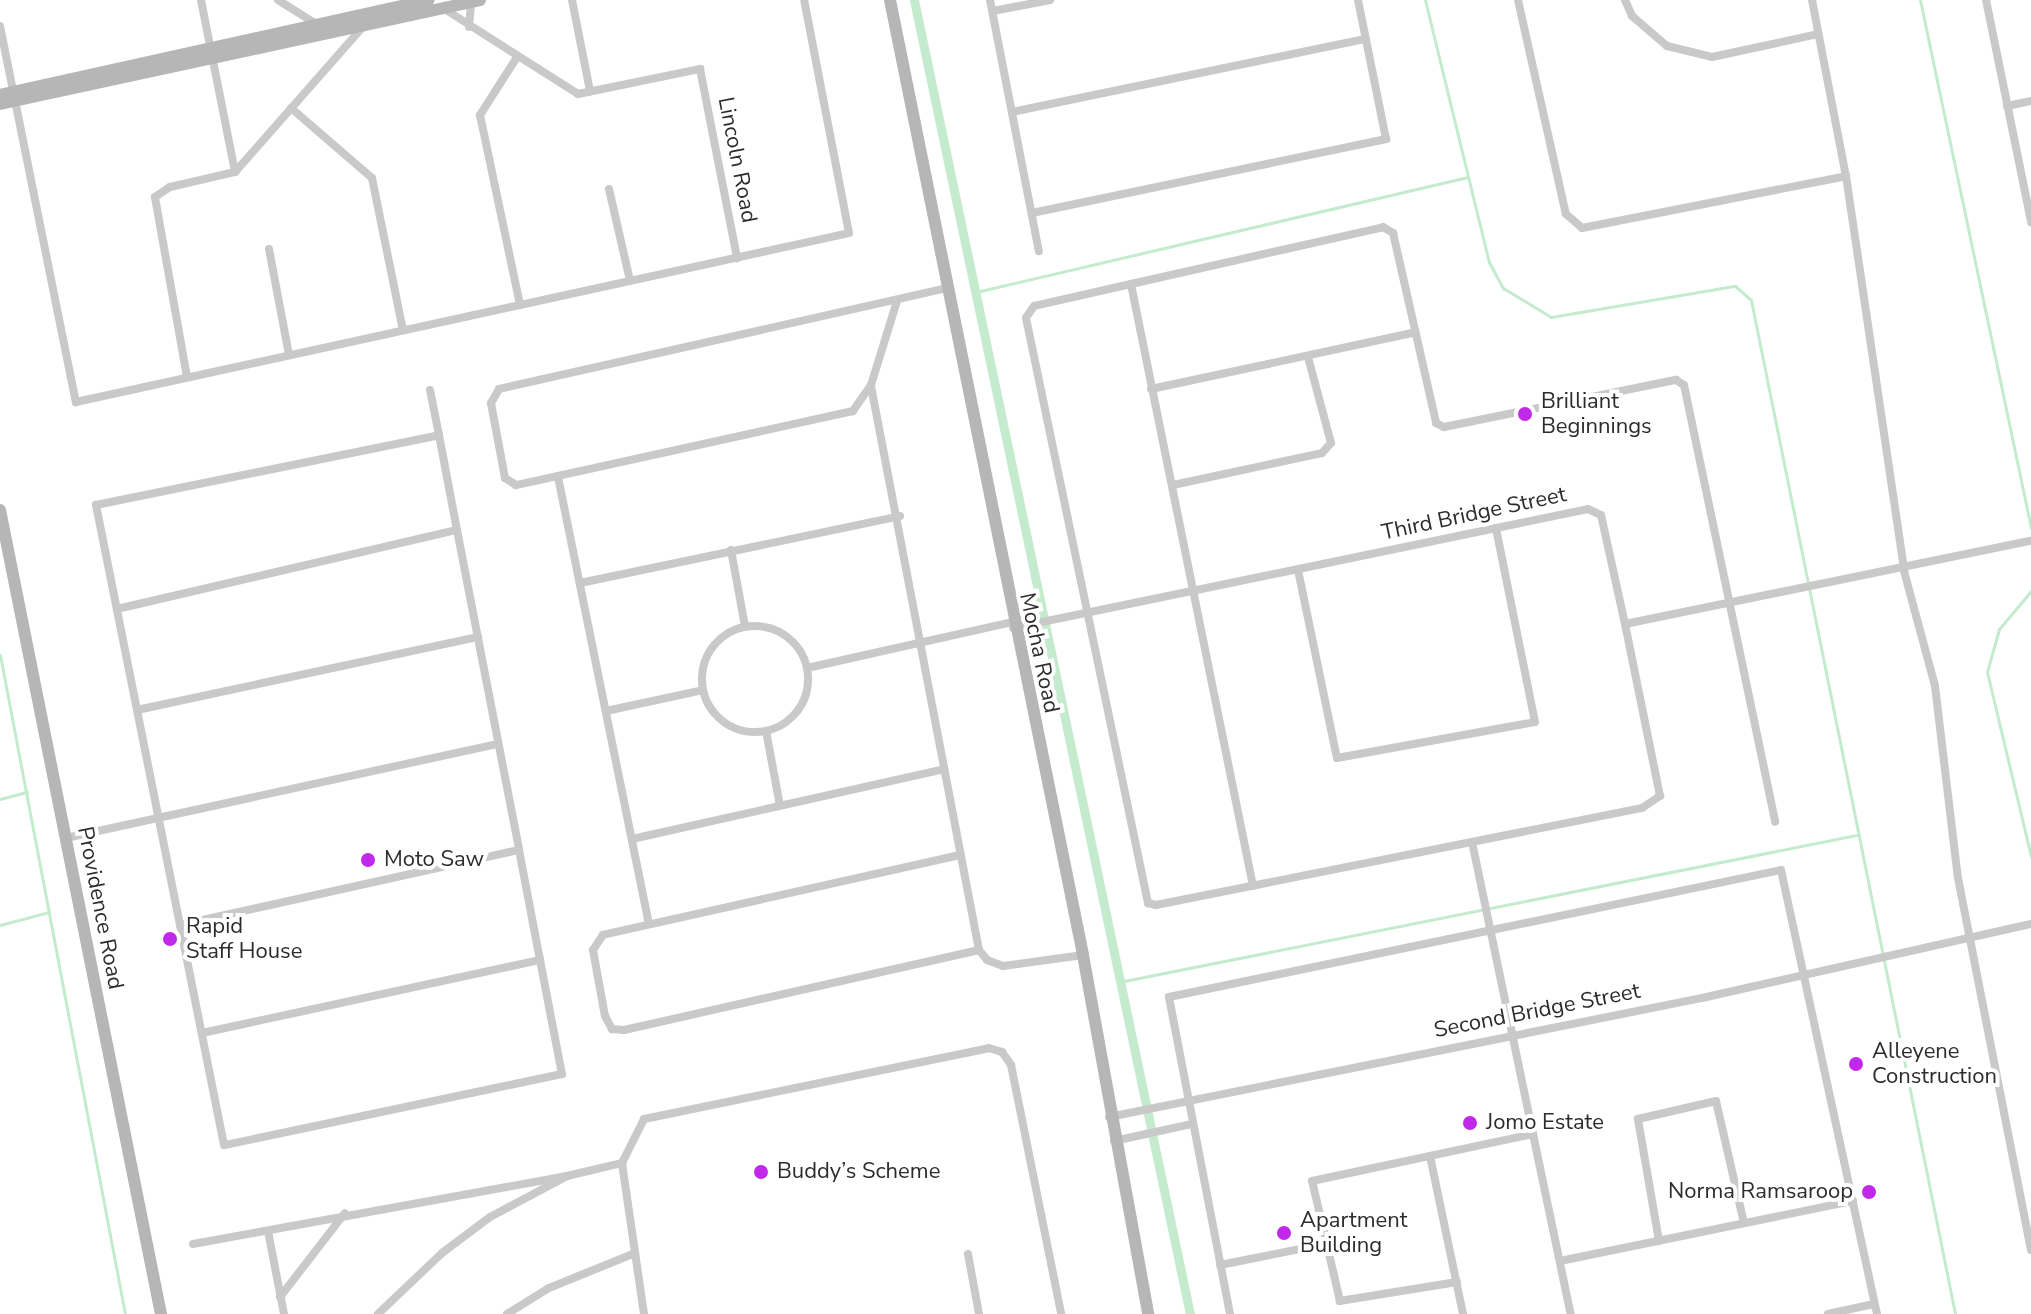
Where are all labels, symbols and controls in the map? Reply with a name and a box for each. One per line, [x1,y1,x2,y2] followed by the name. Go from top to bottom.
[712,95,762,225] street label: Lincoln Road
[1541,388,1652,440] place label: Brilliant Beginnings
[1516,405,1534,423] marker: Brilliant Beginnings
[1379,482,1569,546] street label: Third Bridge Street
[1013,590,1065,716] street label: Mocha Road
[71,824,129,992] street label: Providence Road
[384,847,484,873] place label: Moto Saw
[359,851,377,869] marker: Moto Saw
[186,913,302,964] place label: Rapid Staff House
[161,930,179,948] marker: Rapid Staff House
[1432,978,1642,1044] street label: Second Bridge Street
[1872,1038,1997,1090] place label: Alleyene Construction
[1847,1055,1865,1073] marker: Alleyene Construction
[1486,1110,1604,1136] place label: Jomo Estate
[1461,1114,1479,1132] marker: Jomo Estate
[777,1159,940,1185] place label: Buddy’s Scheme
[752,1163,770,1181] marker: Buddy’s Scheme
[1668,1179,1853,1205] place label: Norma Ramsaroop
[1860,1183,1878,1201] marker: Norma Ramsaroop
[1300,1207,1407,1258] place label: Apartment Building
[1275,1224,1293,1242] marker: Apartment Building

